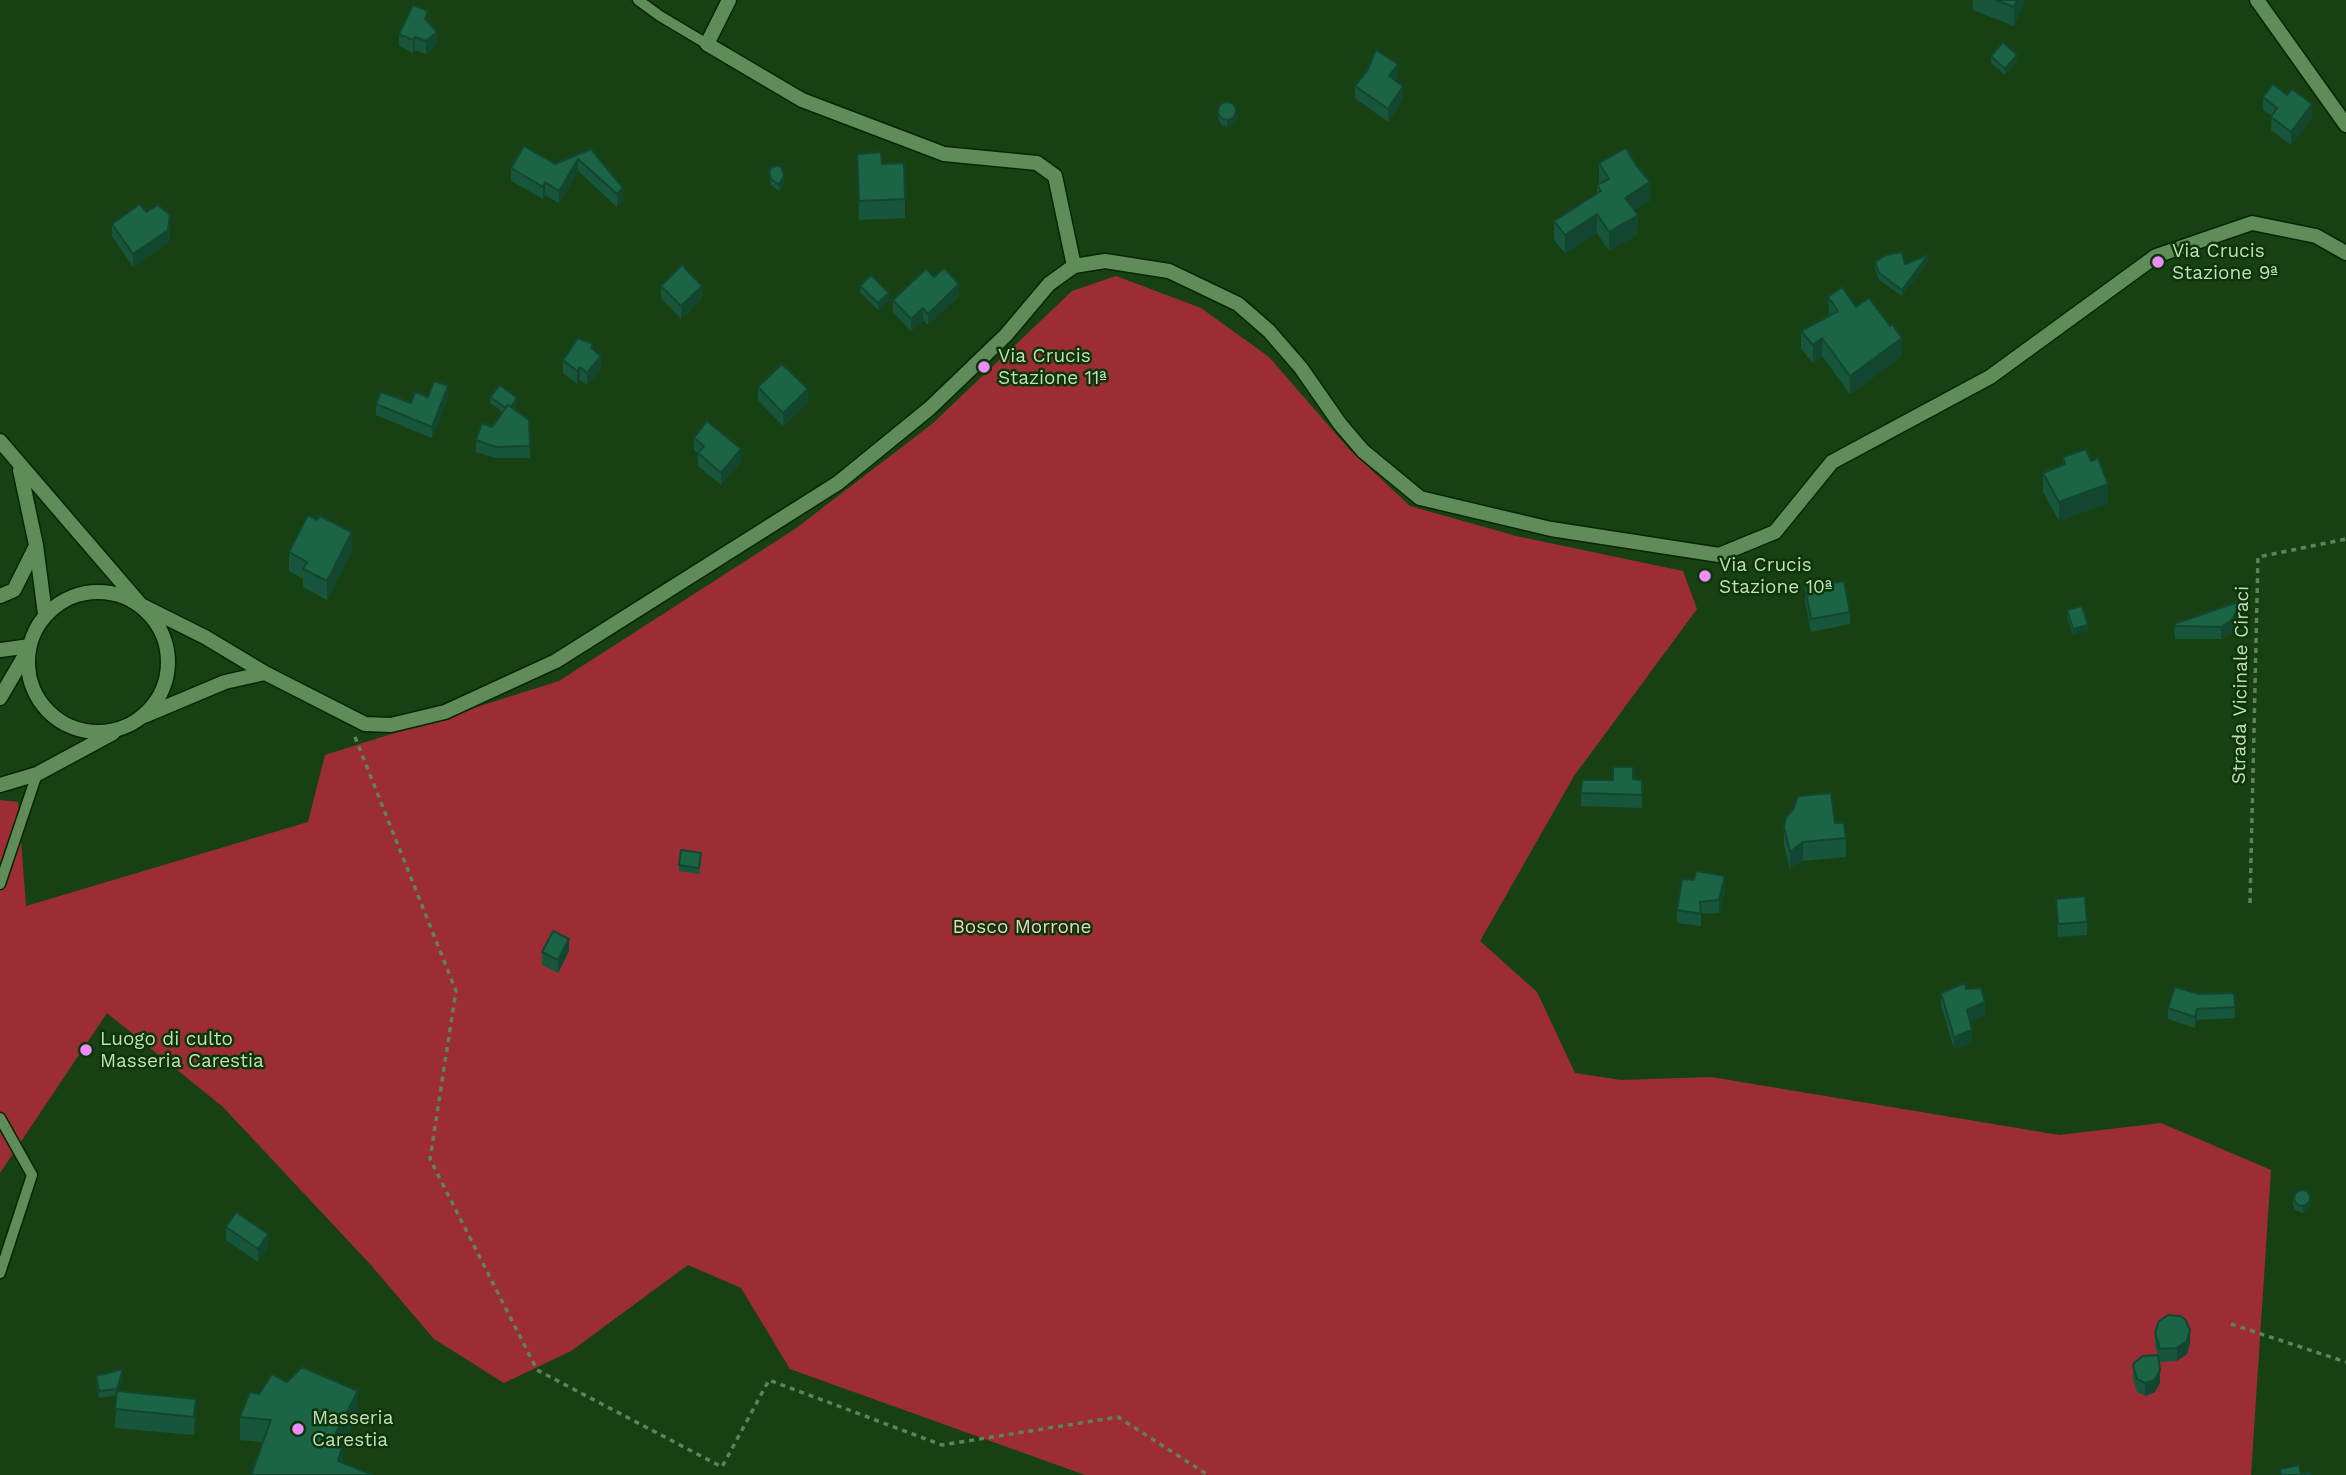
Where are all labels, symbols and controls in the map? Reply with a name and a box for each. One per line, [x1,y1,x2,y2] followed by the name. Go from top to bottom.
[2172,240,2278,284] place label: Via Crucis Stazione 9ª
[2150,254,2166,270] marker: Via Crucis Stazione 9ª
[998,345,1107,389] place label: Via Crucis Stazione 11ª
[976,359,992,375] marker: Via Crucis Stazione 11ª
[1719,554,1832,598] place label: Via Crucis Stazione 10ª
[1697,568,1713,584] marker: Via Crucis Stazione 10ª
[2228,586,2254,784] street label: Strada Vicinale Ciraci
[952,916,1092,938] park label: Bosco Morrone
[100,1028,264,1072] place label: Luogo di culto Masseria Carestia
[78,1042,94,1058] marker: Luogo di culto Masseria Carestia
[312,1407,393,1451] place label: Masseria Carestia
[290,1421,306,1437] marker: Masseria Carestia

